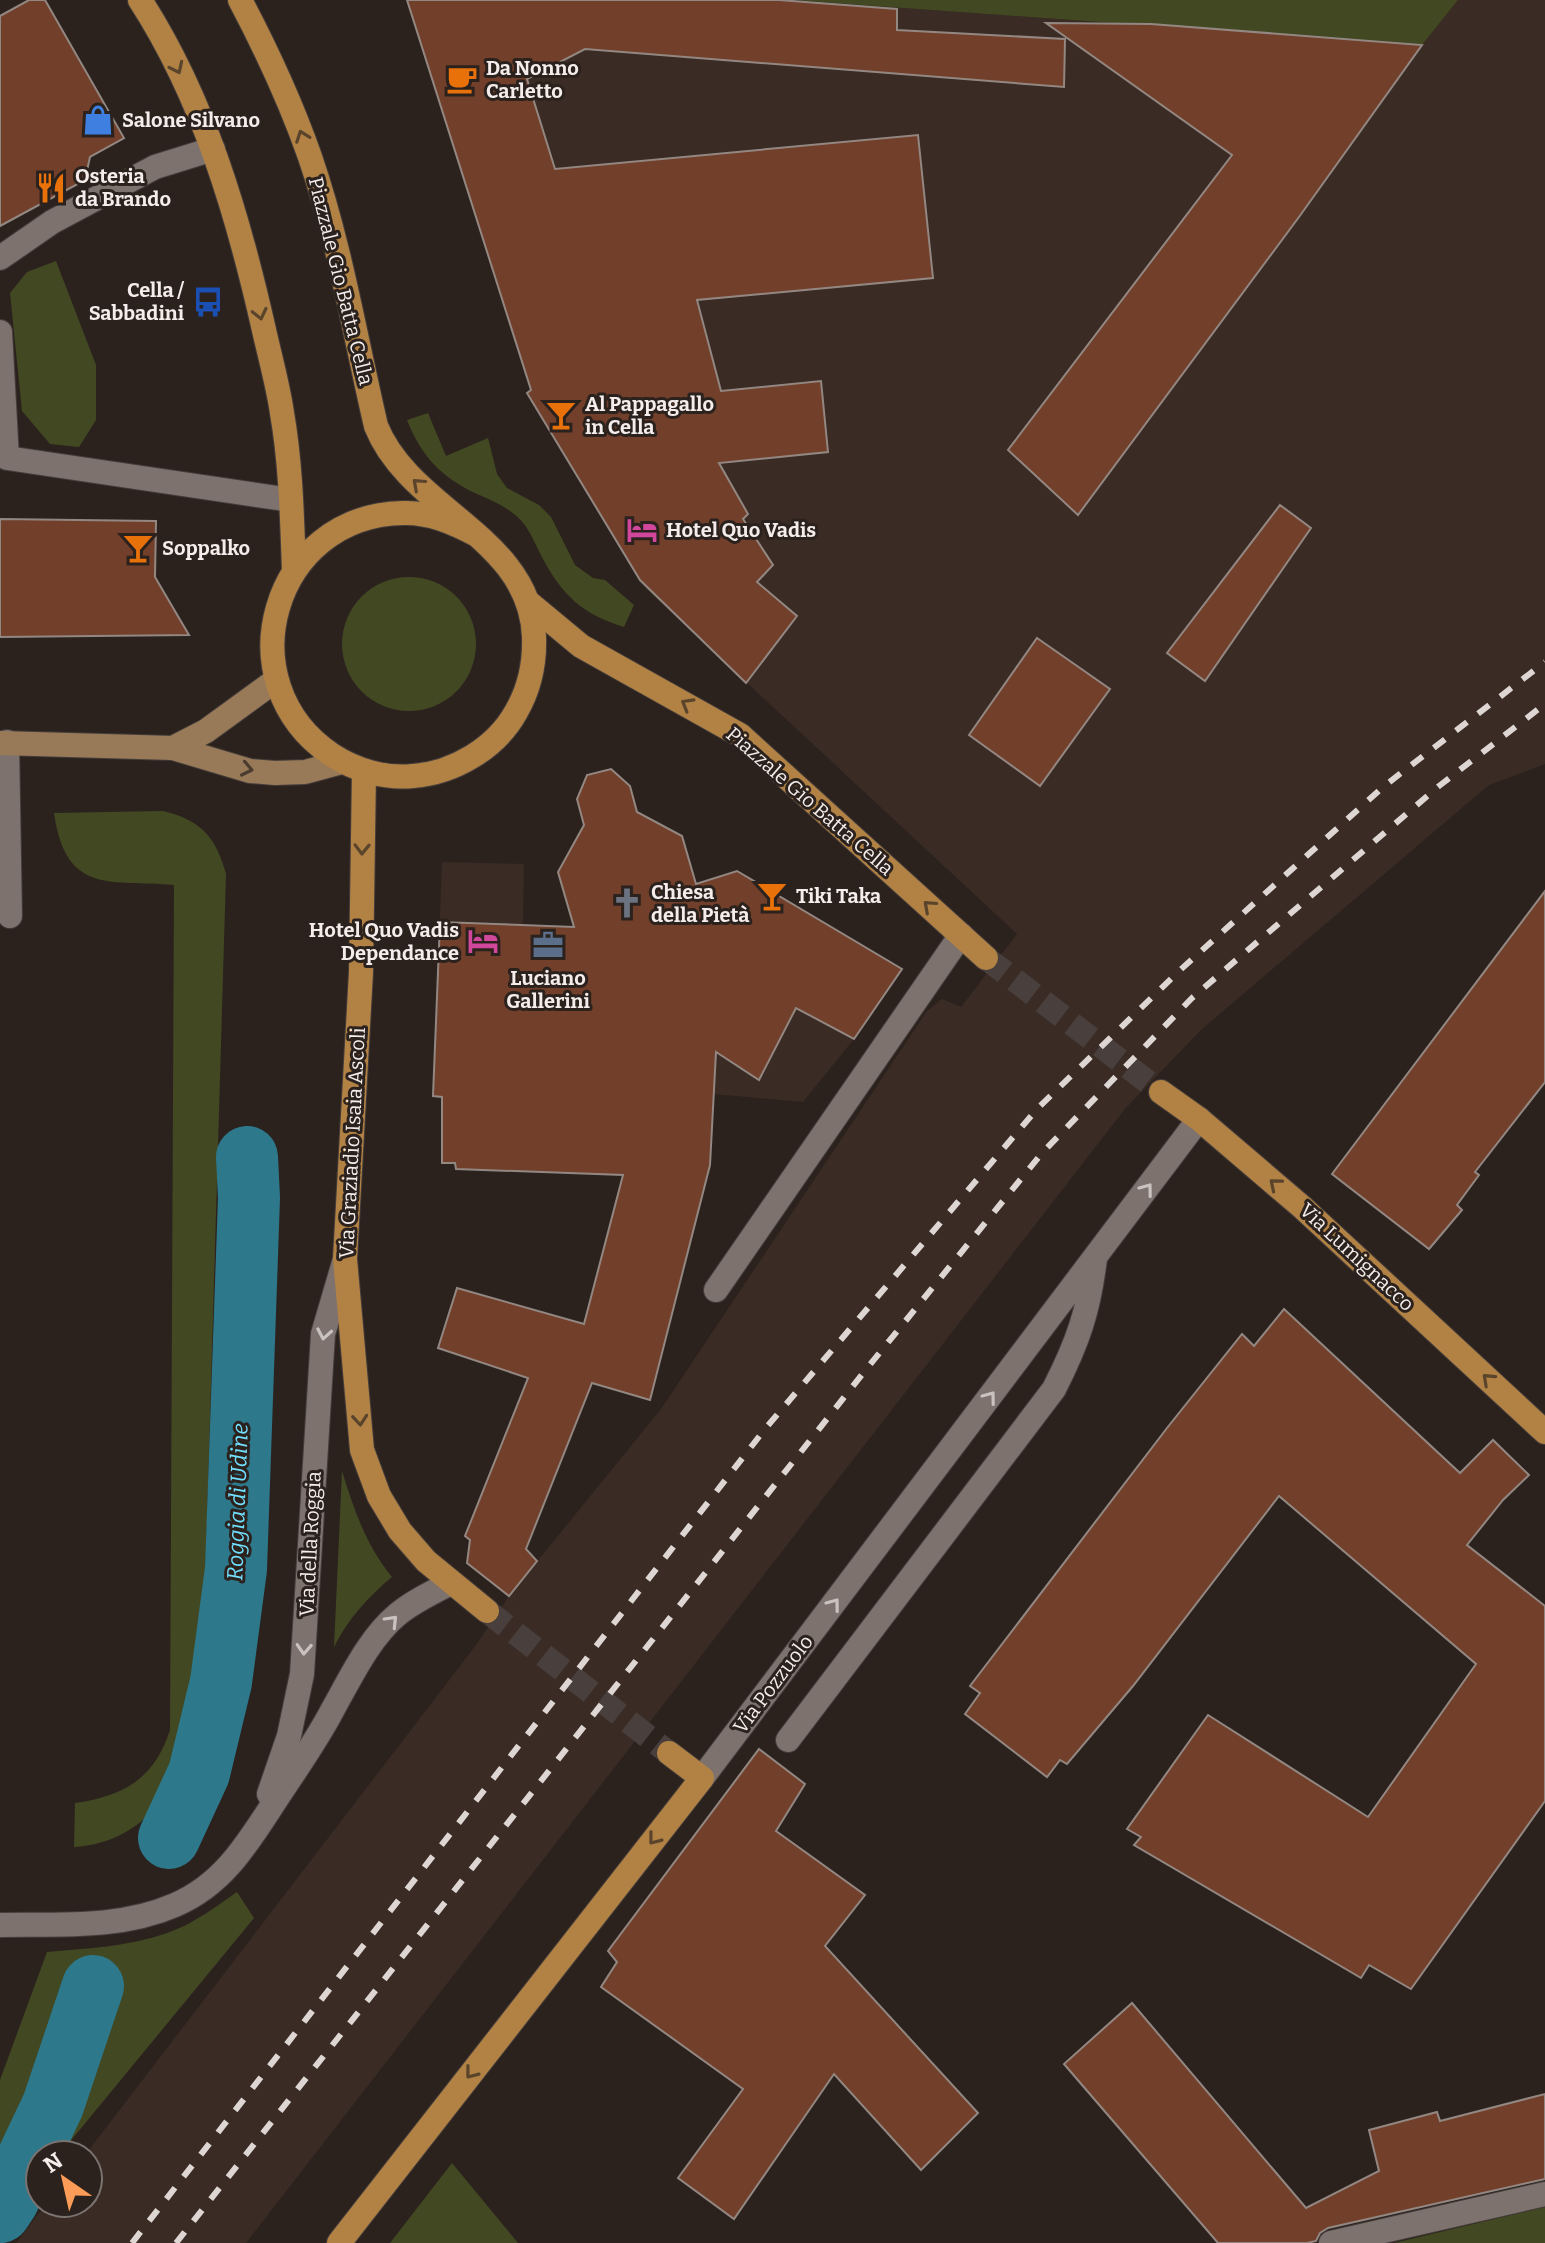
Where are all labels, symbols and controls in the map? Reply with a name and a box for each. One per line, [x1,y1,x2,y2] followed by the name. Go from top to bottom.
[486,56,579,103] place label: Da Nonno Carletto
[167,60,183,75] one-way arrow
[445,62,479,96] cafe icon: Da Nonno Carletto
[81,103,115,137] shop icon: Salone Silvano
[122,108,260,132] place label: Salone Silvano
[295,130,312,144] one-way arrow
[75,164,171,211] place label: Osteria da Brando
[34,171,68,205] restaurant icon: Osteria da Brando
[304,174,378,388] street label: Piazzale Gio Batta Cella
[89,278,185,325] place label: Cella / Sabbadini
[191,285,225,319] bus stop icon: Cella / Sabbadini
[251,307,268,320] one-way arrow
[585,392,714,439] place label: Al Pappagallo in Cella
[544,398,578,432] bar icon: Al Pappagallo in Cella
[413,479,428,494] one-way arrow
[625,513,659,547] hotel icon: Hotel Quo Vadis
[666,518,816,542] place label: Hotel Quo Vadis
[121,531,155,565] bar icon: Soppalko
[162,536,250,560] place label: Soppalko
[681,698,695,714] one-way arrow
[722,722,898,880] street label: Piazzale Gio Batta Cella
[240,760,254,777] one-way arrow
[354,843,371,856] one-way arrow
[755,879,789,913] bar icon: Tiki Taka
[651,880,750,927] place label: Chiesa della Pietà
[796,884,881,908] place label: Tiki Taka
[610,886,644,920] church icon: Chiesa della Pietà
[923,901,938,915] one-way arrow
[309,918,459,965] place label: Hotel Quo Vadis Dependance
[466,924,500,958] hotel icon: Hotel Quo Vadis Dependance
[531,928,565,962] office icon: Luciano Gallerini
[506,966,590,1013] place label: Luciano Gallerini
[334,1027,370,1259] street label: Via Graziadio Isaia Ascoli
[1270,1179,1285,1194] one-way arrow
[1137,1183,1152,1198] one-way arrow
[1295,1198,1419,1316] street label: Via Lumignacco
[317,1327,334,1341] one-way arrow
[1483,1373,1497,1388] one-way arrow
[981,1391,995,1406] one-way arrow
[351,1414,368,1427] one-way arrow
[221,1423,254,1581] water label: Roggia di Udine
[294,1471,326,1617] street label: Via della Roggia
[824,1598,838,1613] one-way arrow
[383,1616,397,1630] one-way arrow
[728,1630,818,1738] street label: Via Pozzuolo
[295,1643,312,1656] one-way arrow
[649,1830,664,1844] one-way arrow
[466,2064,480,2079] one-way arrow
[24,2139,104,2219] north arrow
[39,2147,68,2179] text: N

